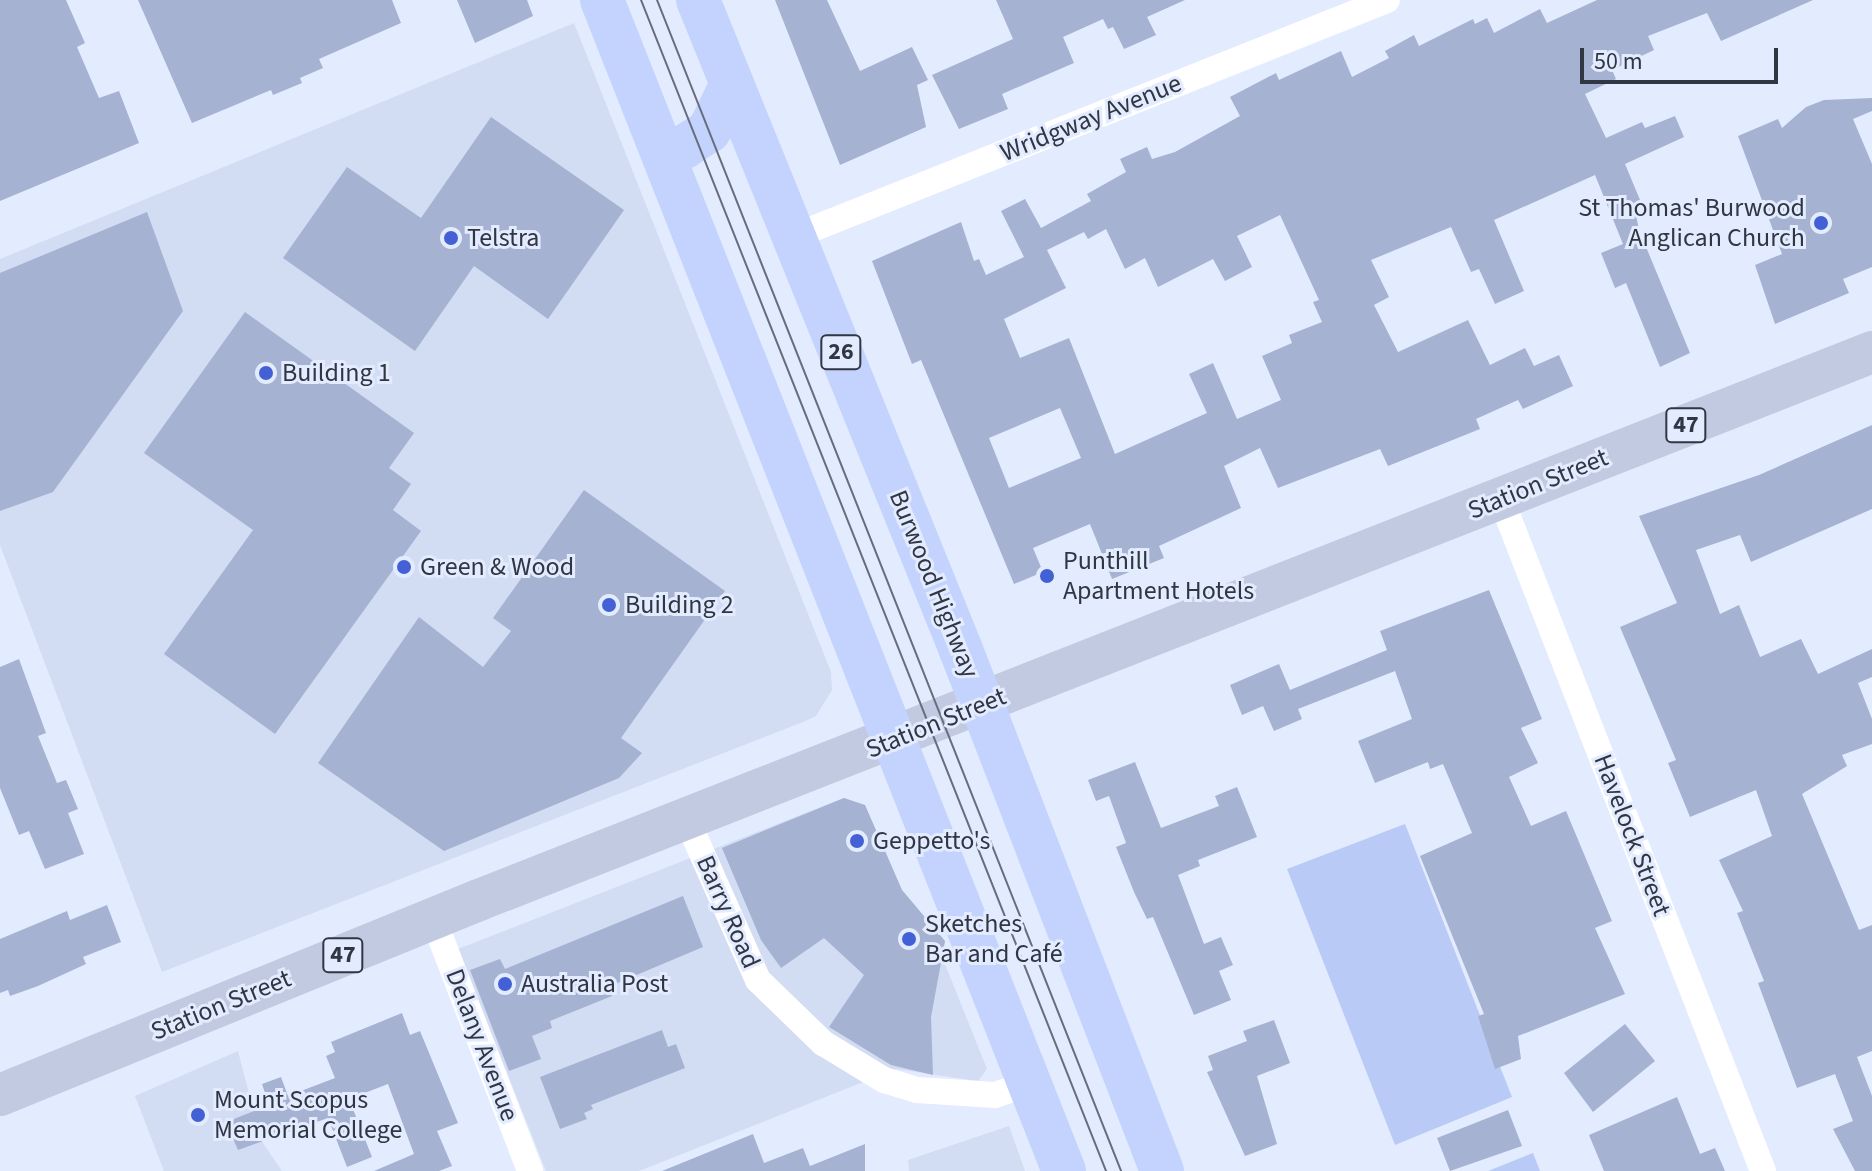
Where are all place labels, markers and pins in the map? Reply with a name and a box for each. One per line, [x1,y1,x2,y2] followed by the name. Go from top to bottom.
[1578,192,1805,254] place label: St Thomas' Burwood Anglican Church
[1812,214,1830,232] marker: St Thomas' Burwood Anglican Church
[467,222,539,254] place label: Telstra
[442,229,460,247] marker: Telstra
[282,357,391,389] place label: Building 1
[257,364,275,382] marker: Building 1
[1063,545,1254,606] place label: Punthill Apartment Hotels
[420,551,574,583] place label: Green & Wood
[395,558,413,576] marker: Green & Wood
[1038,567,1056,585] marker: Punthill Apartment Hotels
[625,589,734,621] place label: Building 2
[600,596,618,614] marker: Building 2
[873,825,990,857] place label: Geppetto's
[848,832,866,850] marker: Geppetto's
[925,908,1063,970] place label: Sketches Bar and Café
[900,930,918,948] marker: Sketches Bar and Café
[521,968,668,1000] place label: Australia Post
[496,975,514,993] marker: Australia Post
[214,1084,402,1146] place label: Mount Scopus Memorial College
[189,1106,207,1124] marker: Mount Scopus Memorial College

